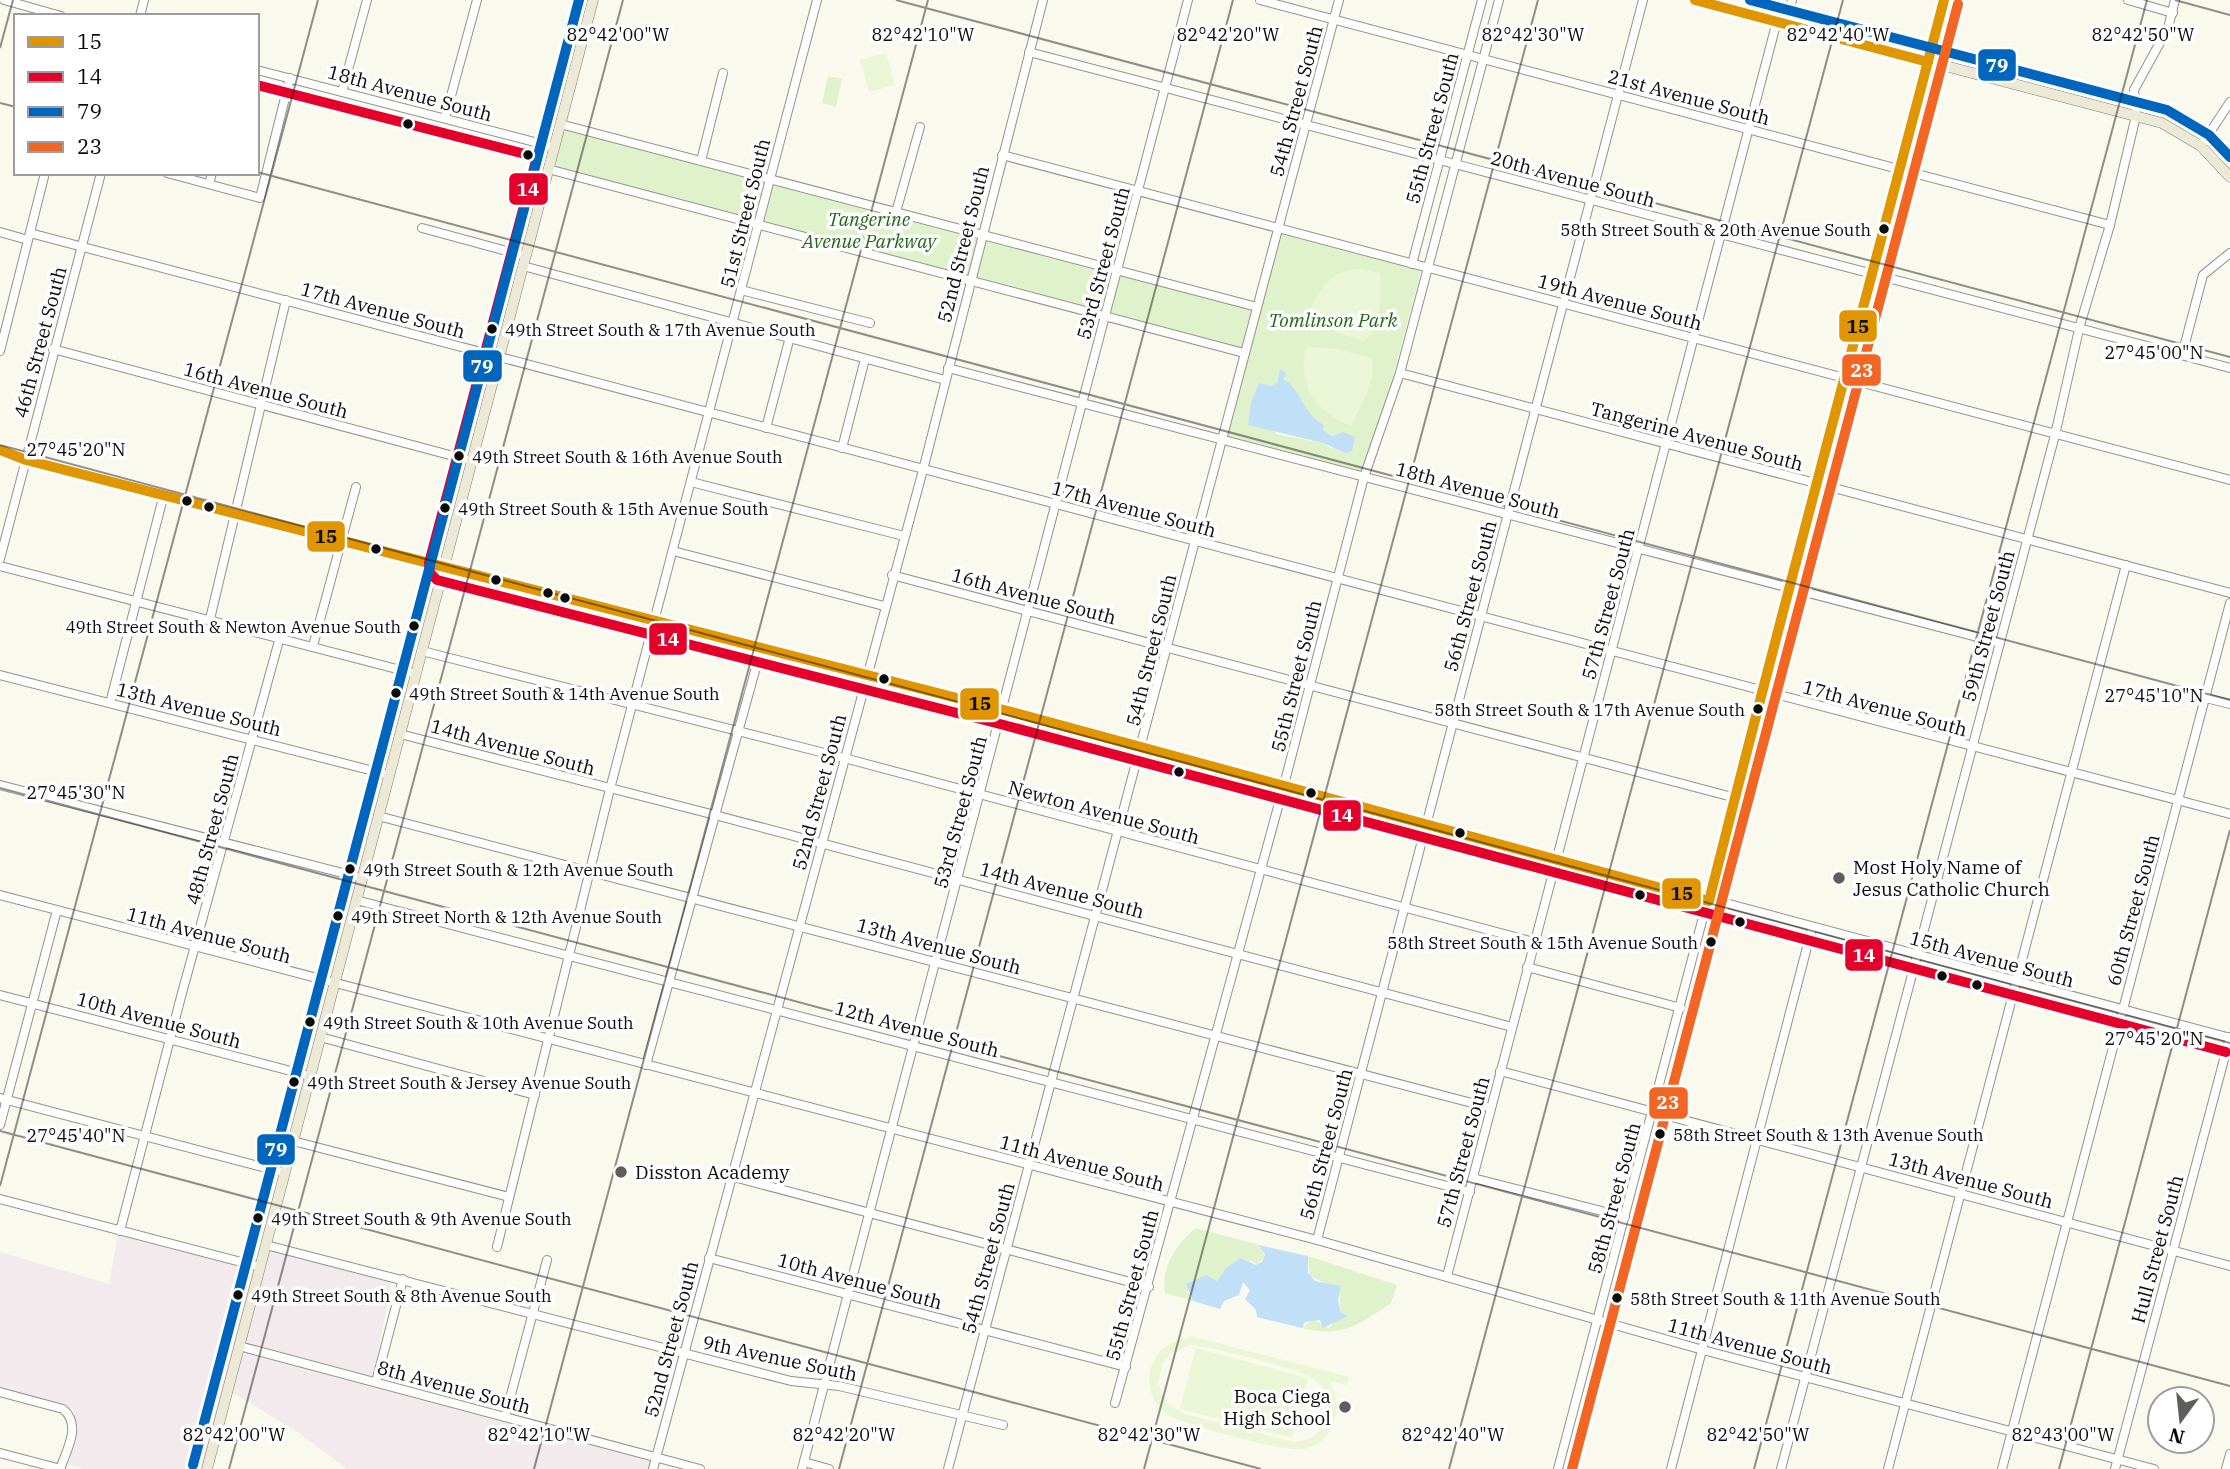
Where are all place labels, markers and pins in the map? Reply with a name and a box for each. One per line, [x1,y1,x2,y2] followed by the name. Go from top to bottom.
[401,117,415,131] unlabelled marker
[521,148,535,162] unlabelled marker
[1560,219,1871,241] place label: 58th Street South & 20th Avenue South
[1877,222,1891,236] marker: 58th Street South & 20th Avenue South
[505,319,816,341] place label: 49th Street South & 17th Avenue South
[485,322,499,336] marker: 49th Street South & 17th Avenue South
[472,446,783,468] place label: 49th Street South & 16th Avenue South
[452,449,466,463] marker: 49th Street South & 16th Avenue South
[180,494,194,508] unlabelled marker
[458,498,769,520] place label: 49th Street South & 15th Avenue South
[202,500,216,514] unlabelled marker
[438,501,452,515] marker: 49th Street South & 15th Avenue South
[369,542,383,556] unlabelled marker
[489,573,503,587] unlabelled marker
[541,586,555,600] unlabelled marker
[558,591,572,605] unlabelled marker
[65,616,401,638] place label: 49th Street South & Newton Avenue South
[407,619,421,633] marker: 49th Street South & Newton Avenue South
[877,672,891,686] unlabelled marker
[409,683,720,705] place label: 49th Street South & 14th Avenue South
[389,686,403,700] marker: 49th Street South & 14th Avenue South
[1434,699,1745,721] place label: 58th Street South & 17th Avenue South
[1751,702,1765,716] marker: 58th Street South & 17th Avenue South
[1172,765,1186,779] unlabelled marker
[1304,786,1318,800] unlabelled marker
[1453,826,1467,840] unlabelled marker
[1853,855,2050,901] place label: Most Holy Name of Jesus Catholic Church
[363,859,674,881] place label: 49th Street South & 12th Avenue South
[343,862,357,876] marker: 49th Street South & 12th Avenue South
[1831,870,1847,886] marker: Most Holy Name of Jesus Catholic Church
[1633,888,1647,902] unlabelled marker
[351,906,662,928] place label: 49th Street North & 12th Avenue South
[331,909,345,923] marker: 49th Street North & 12th Avenue South
[1733,915,1747,929] unlabelled marker
[1387,932,1698,954] place label: 58th Street South & 15th Avenue South
[1704,935,1718,949] marker: 58th Street South & 15th Avenue South
[1935,969,1949,983] unlabelled marker
[1970,978,1984,992] unlabelled marker
[323,1012,634,1034] place label: 49th Street South & 10th Avenue South
[303,1015,317,1029] marker: 49th Street South & 10th Avenue South
[307,1072,632,1094] place label: 49th Street South & Jersey Avenue South
[287,1075,301,1089] marker: 49th Street South & Jersey Avenue South
[1673,1124,1984,1146] place label: 58th Street South & 13th Avenue South
[1653,1127,1667,1141] marker: 58th Street South & 13th Avenue South
[635,1160,790,1184] place label: Disston Academy
[613,1164,629,1180] marker: Disston Academy
[271,1208,572,1230] place label: 49th Street South & 9th Avenue South
[251,1211,265,1225] marker: 49th Street South & 9th Avenue South
[251,1285,552,1307] place label: 49th Street South & 8th Avenue South
[231,1288,245,1302] marker: 49th Street South & 8th Avenue South
[1630,1288,1941,1310] place label: 58th Street South & 11th Avenue South
[1610,1291,1624,1305] marker: 58th Street South & 11th Avenue South
[1223,1384,1331,1430] place label: Boca Ciega High School
[1337,1399,1353,1415] marker: Boca Ciega High School

